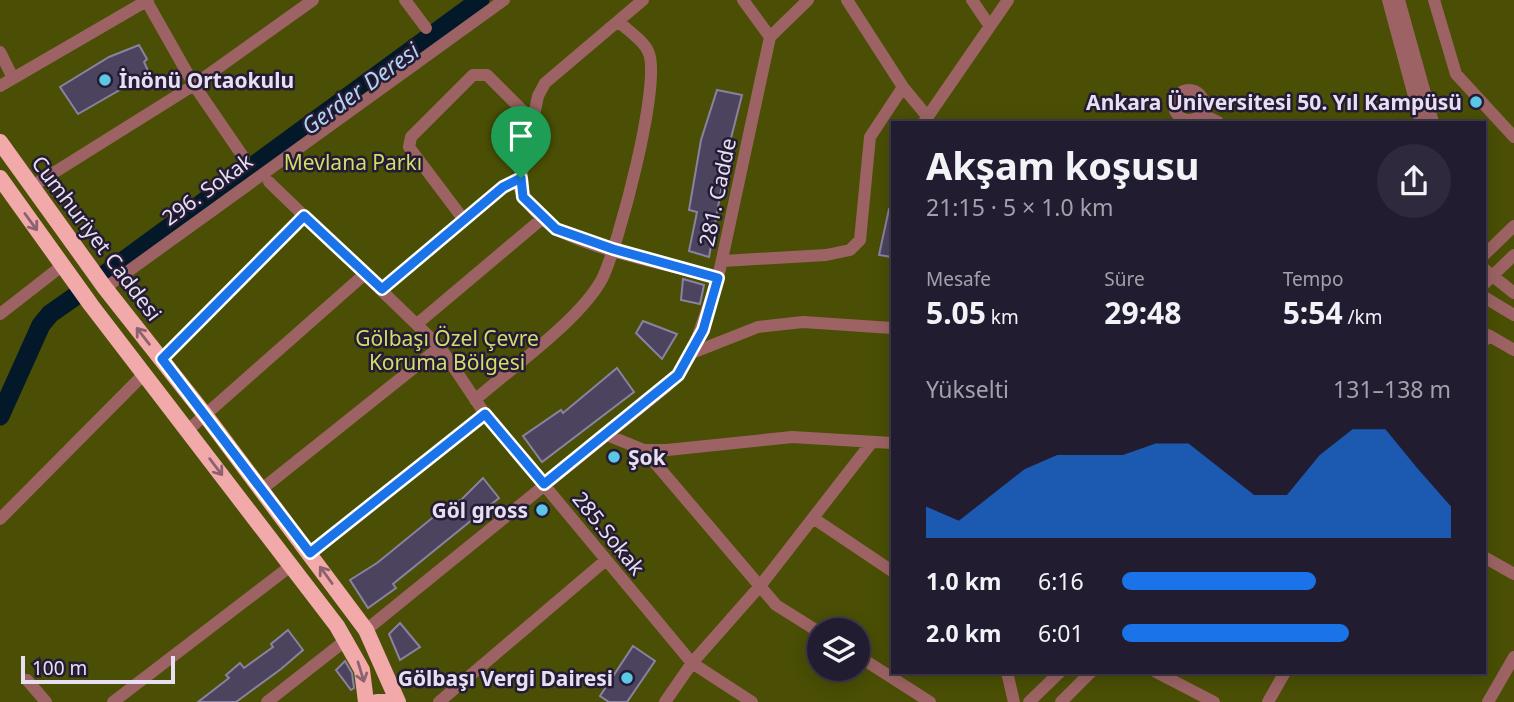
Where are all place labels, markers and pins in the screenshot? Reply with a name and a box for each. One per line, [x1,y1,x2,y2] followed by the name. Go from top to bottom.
[119,66,294,94] place label: İnönü Ortaokulu
[97,72,113,88] marker: İnönü Ortaokulu
[1086,88,1462,116] place label: Ankara Üniversitesi 50. Yıl Kampüsü
[1468,94,1484,110] marker: Ankara Üniversitesi 50. Yıl Kampüsü
[491,106,551,178] pin
[628,443,667,471] place label: Şok
[606,449,622,465] marker: Şok
[432,496,528,524] place label: Göl gross
[534,502,550,518] marker: Göl gross
[398,664,613,692] place label: Gölbaşı Vergi Dairesi
[619,670,635,686] marker: Gölbaşı Vergi Dairesi

